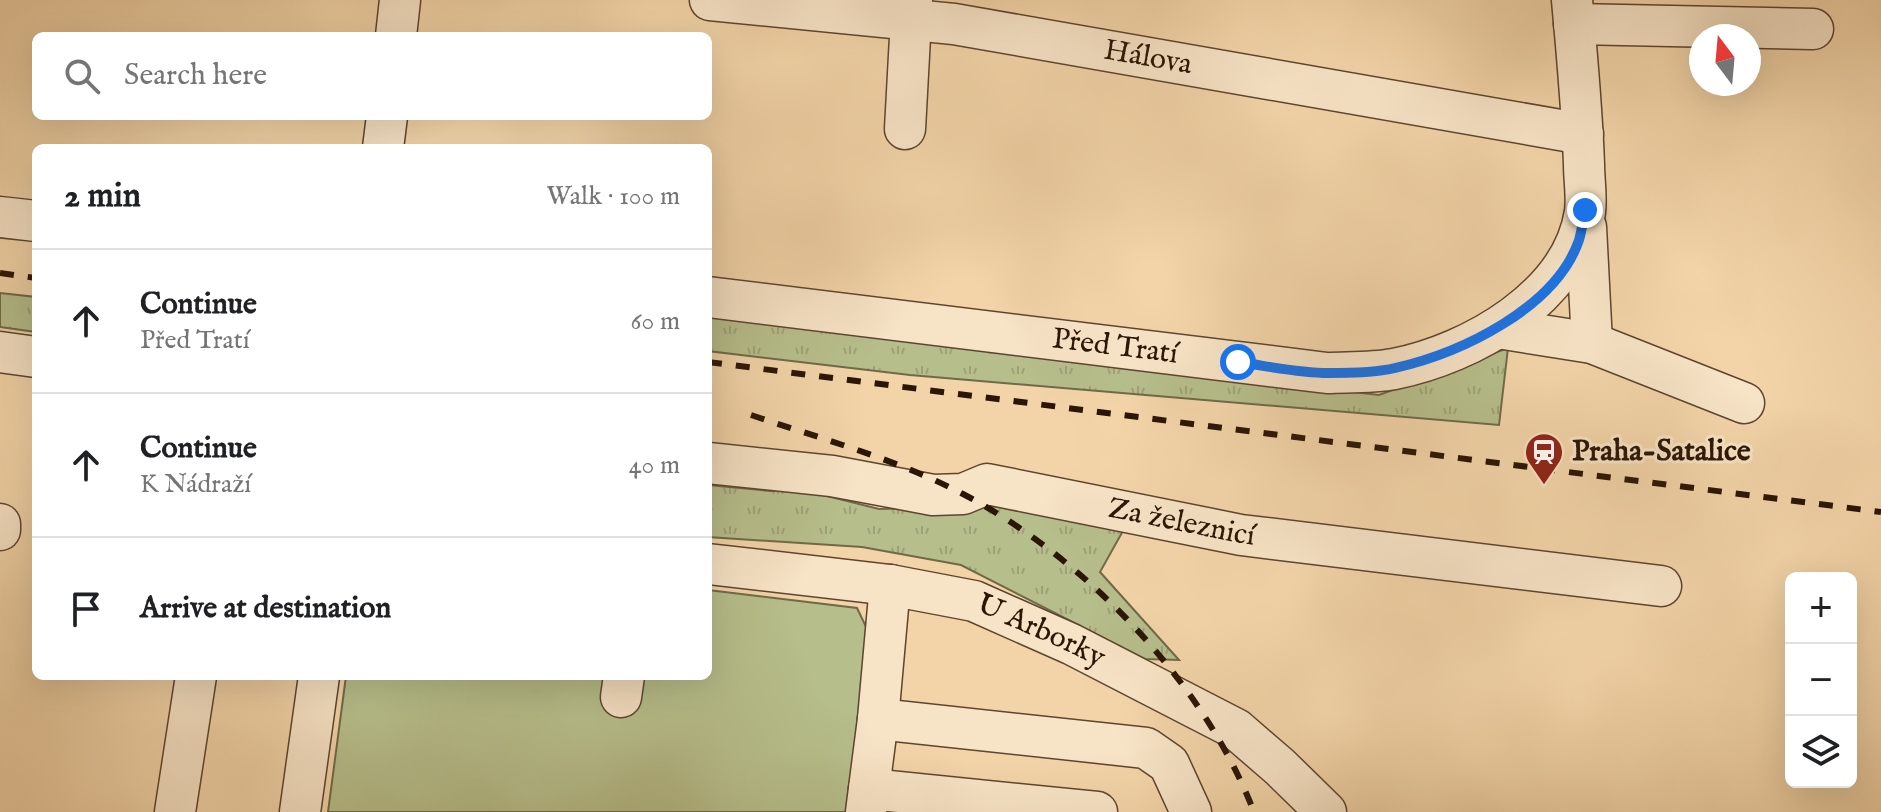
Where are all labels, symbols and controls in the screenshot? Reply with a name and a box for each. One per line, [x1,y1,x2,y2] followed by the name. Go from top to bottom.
[1689,24,1761,96] north arrow
[32,32,712,120] search box
[1101,32,1195,84] street label: Hálova
[60,54,104,98] icon: search
[124,57,267,95] text: Search here
[64,175,141,218] text: 2 min
[547,180,680,213] text: Walk · 100 m
[1567,192,1603,228] route end
[140,286,257,324] text: Continue
[64,299,108,343] icon: ahead
[631,305,680,338] text: 60 m
[1050,320,1182,374] street label: Před Tratí
[140,324,250,357] text: Před Tratí
[1220,344,1256,380] route start
[140,430,257,468] text: Continue
[1523,431,1565,486] station icon: Praha-Satalice
[1572,433,1751,471] place label: Praha-Satalice
[64,443,108,487] icon: ahead
[629,449,680,482] text: 40 m
[140,468,251,501] text: K Nádraží
[1105,490,1259,556] street label: Za železnicí
[1785,572,1857,788] map controls
[1785,572,1857,644] button: +
[971,586,1112,677] street label: U Arborky
[64,587,108,631] icon: arrive
[140,590,391,628] text: Arrive at destination
[1785,644,1857,716] button: −
[1785,716,1857,788] button: layers

